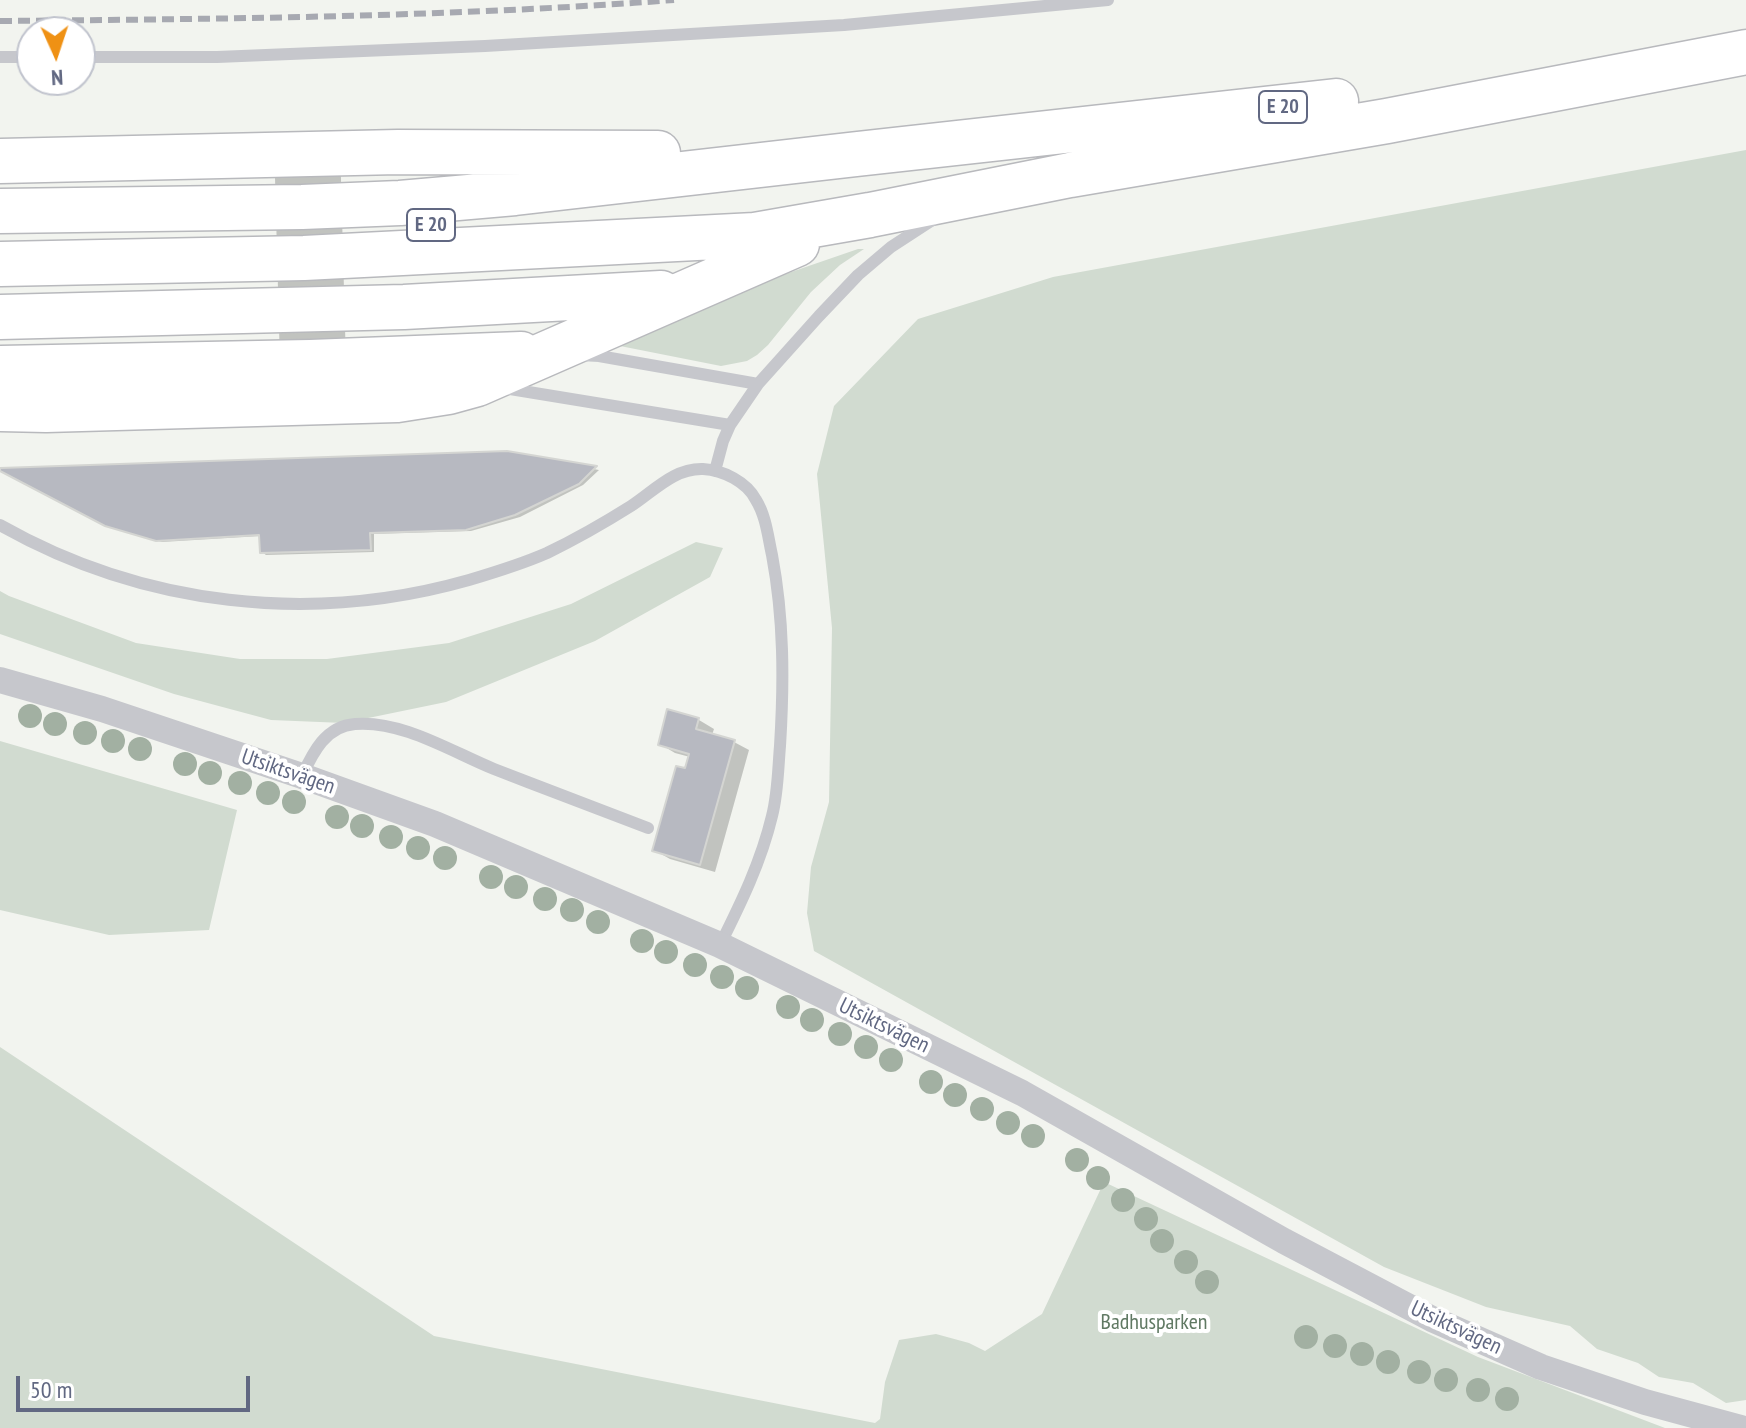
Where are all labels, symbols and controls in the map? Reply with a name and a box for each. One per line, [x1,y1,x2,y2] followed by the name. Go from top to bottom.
[16,16,96,96] north arrow
[50,64,64,92] text: N
[1259,91,1307,123] road number: E 20
[407,209,455,241] road number: E 20
[238,744,338,800] street label: Utsiktsvägen
[834,993,934,1059] street label: Utsiktsvägen
[1406,1295,1506,1361] street label: Utsiktsvägen
[1101,1310,1207,1336] park label: Badhusparken
[20,1360,254,1410] scale bar
[30,1374,72,1405] text: 50 m

